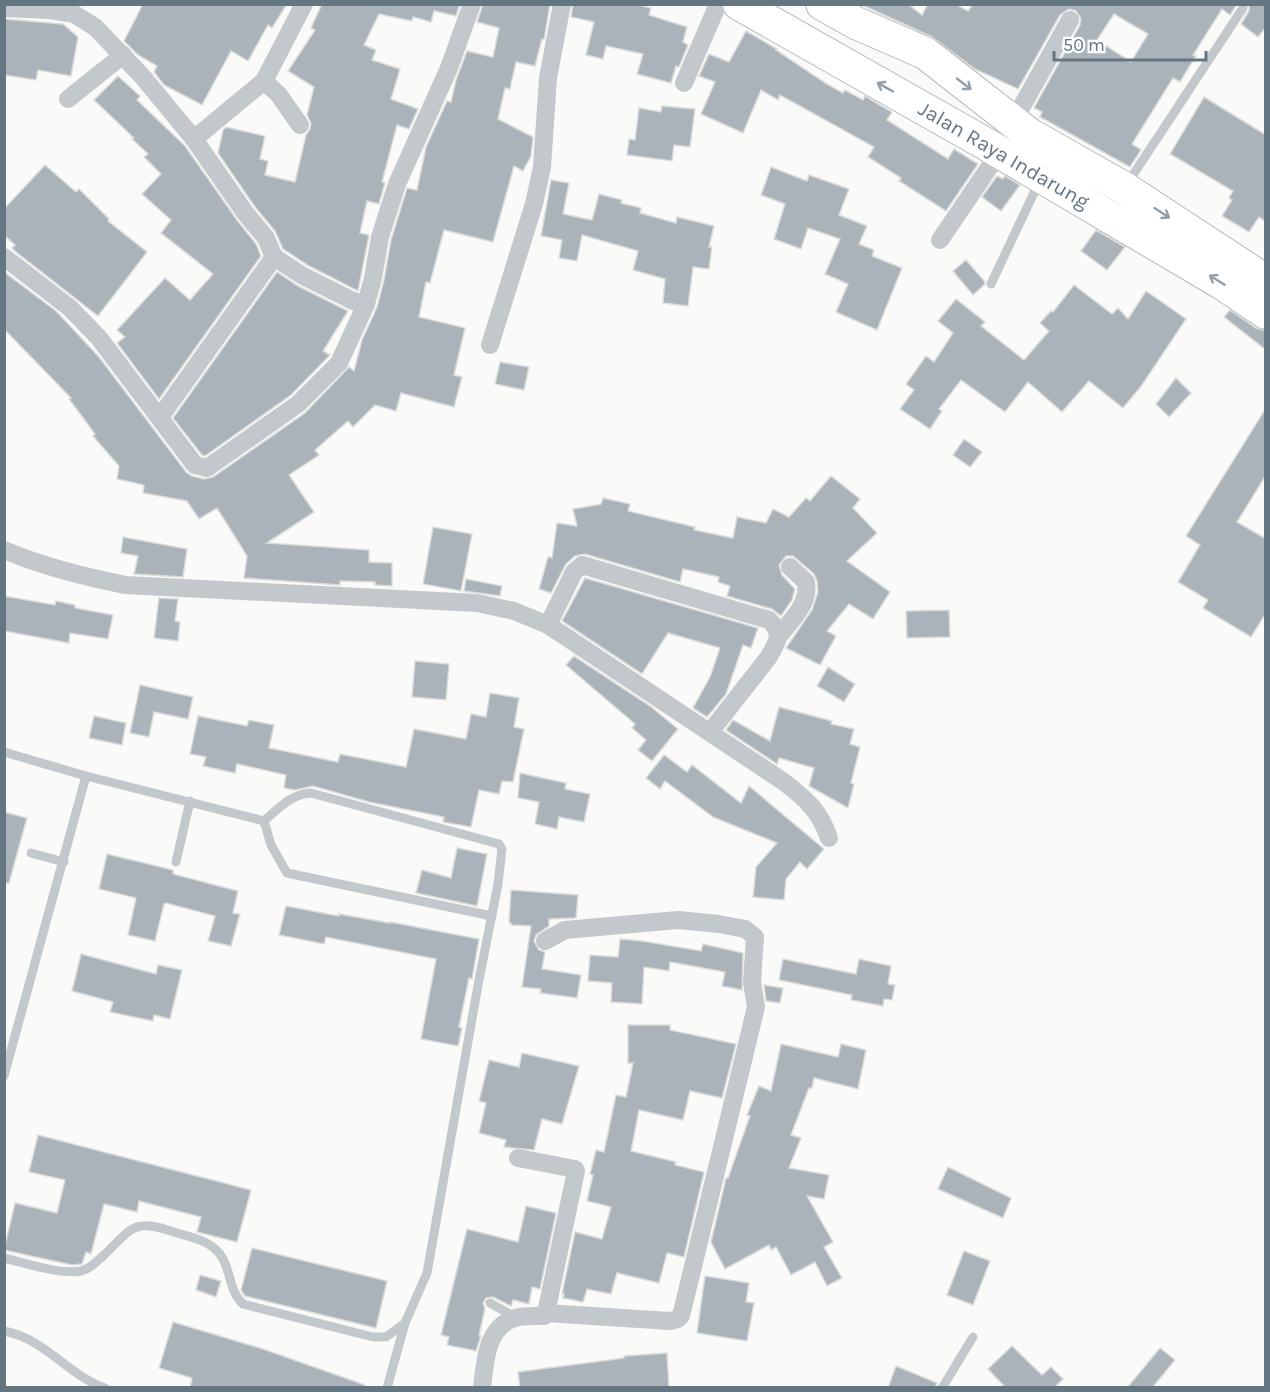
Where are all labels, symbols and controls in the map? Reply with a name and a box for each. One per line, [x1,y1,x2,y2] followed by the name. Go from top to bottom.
[1054,24,1206,62] scale bar
[1063,34,1105,56] text: 50 m
[956,78,972,91] one-way arrow
[877,81,894,93] one-way arrow
[914,96,1094,214] street label: Jalan Raya Indarung
[1154,207,1170,219] one-way arrow
[1209,274,1226,286] one-way arrow

